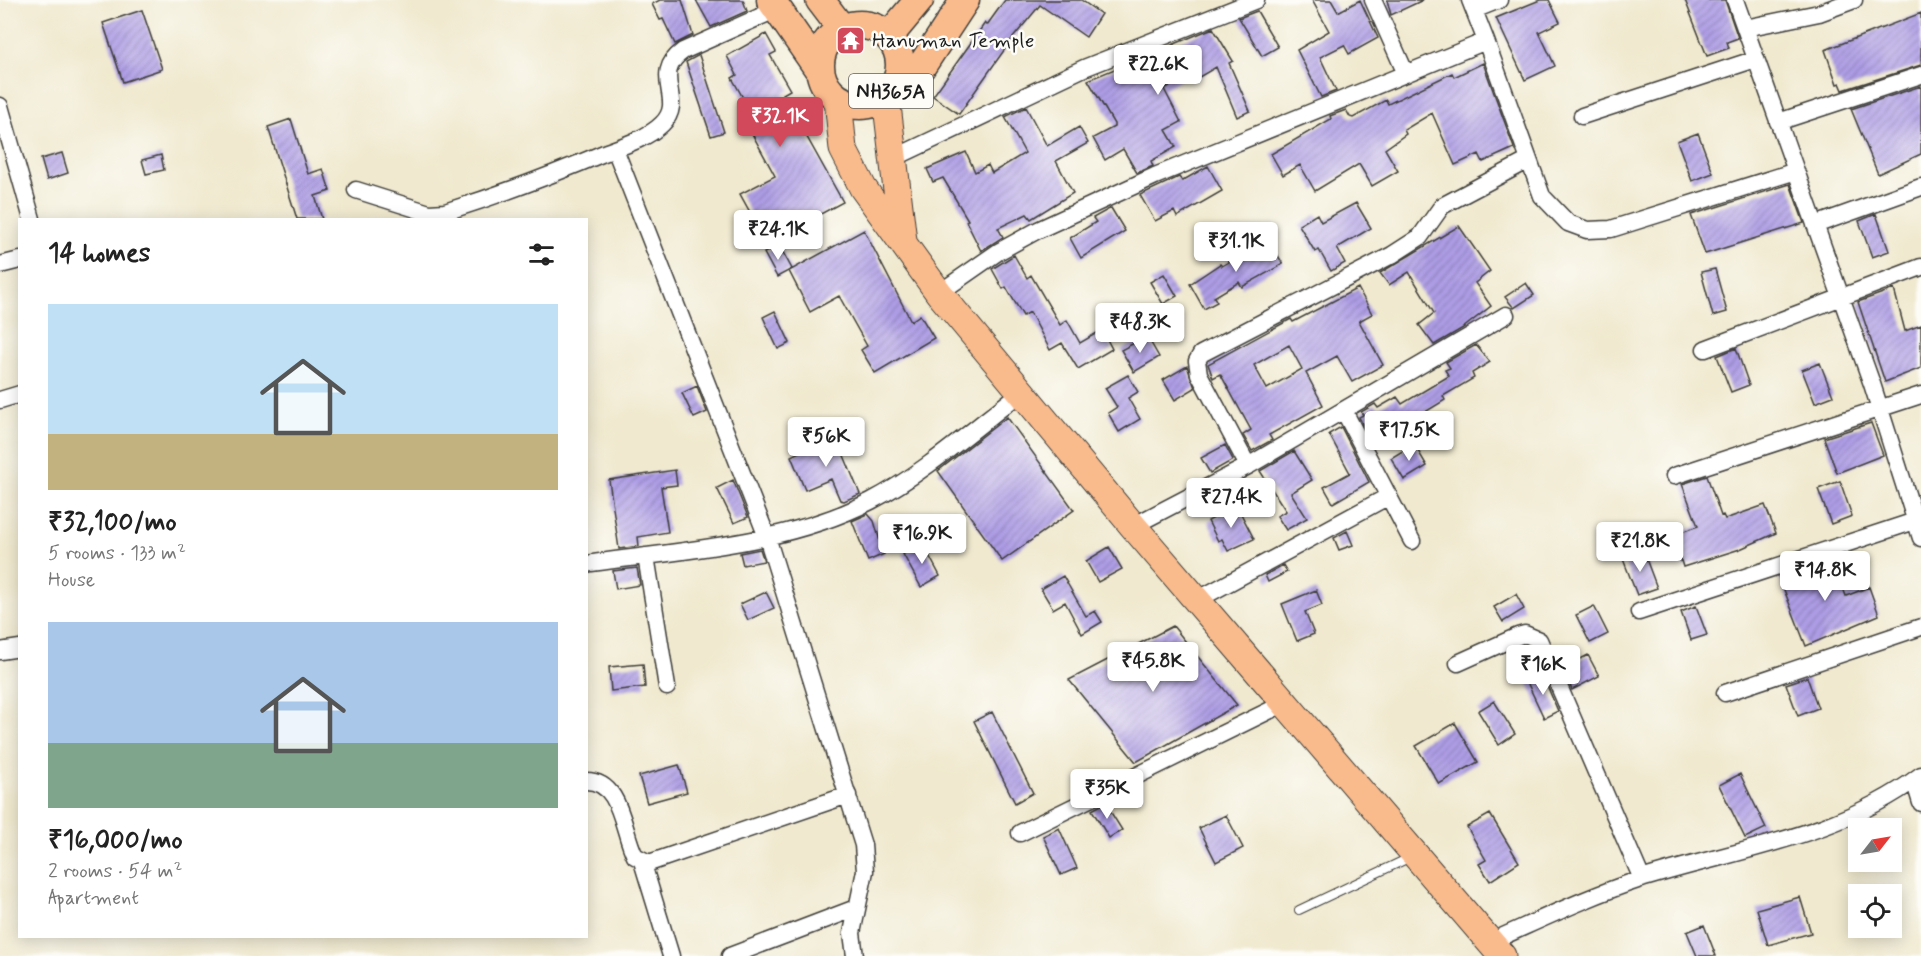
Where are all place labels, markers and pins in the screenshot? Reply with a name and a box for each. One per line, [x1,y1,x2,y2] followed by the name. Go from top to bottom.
[835,24,867,56] temple icon: Hanuman Temple
[872,27,1035,55] place label: Hanuman Temple
[1109,45,1207,96] pin: ₹22.6K
[731,97,829,148] pin: ₹32.1K
[729,210,827,261] pin: ₹24.1K
[1187,222,1285,273] pin: ₹31.1K
[1091,303,1189,354] pin: ₹48.3K
[1360,411,1458,462] pin: ₹17.5K
[790,417,862,468] pin: ₹56K
[1182,478,1280,529] pin: ₹27.4K
[873,514,971,565] pin: ₹16.9K
[1591,522,1689,573] pin: ₹21.8K
[1776,551,1874,602] pin: ₹14.8K
[1104,642,1202,693] pin: ₹45.8K
[1507,645,1579,696] pin: ₹16K
[1071,769,1143,820] pin: ₹35K

